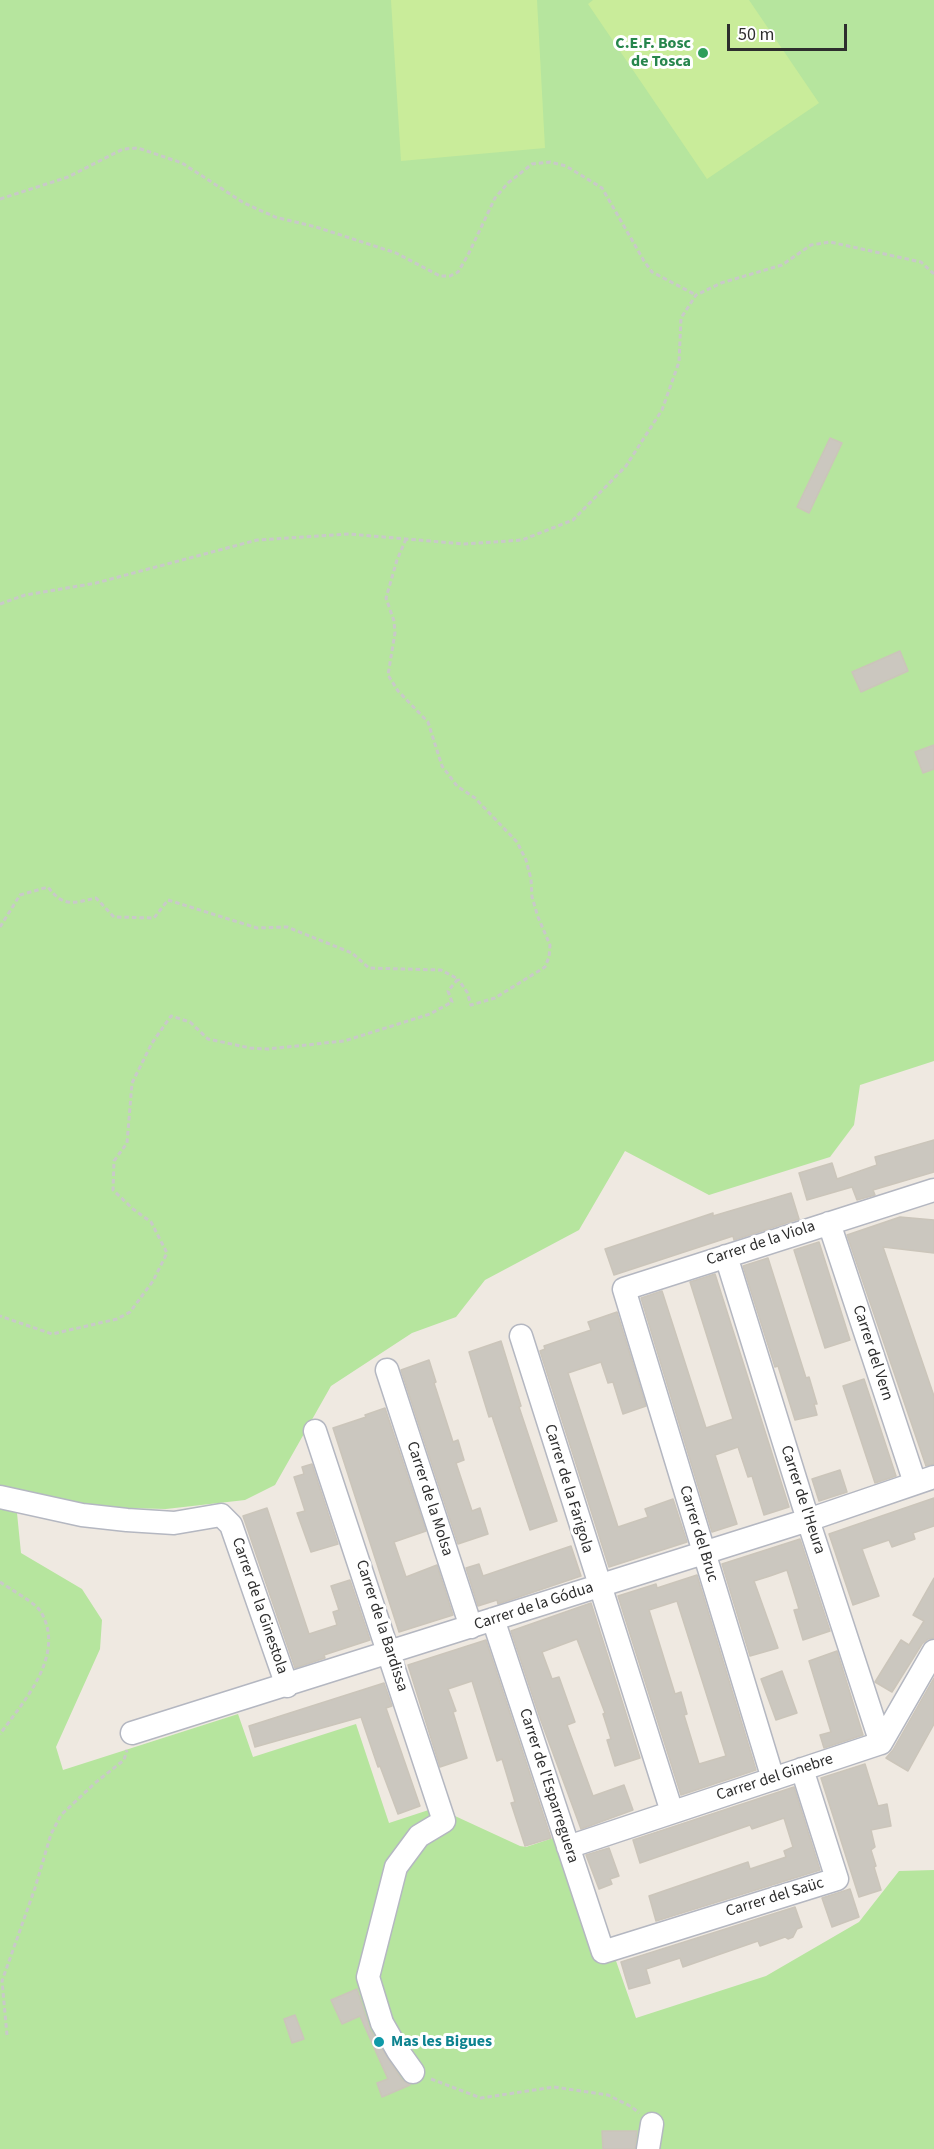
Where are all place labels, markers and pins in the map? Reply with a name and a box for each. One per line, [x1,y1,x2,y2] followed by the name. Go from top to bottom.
[615,34,691,72] place label: C.E.F. Bosc de Tosca
[696,46,710,60] marker: C.E.F. Bosc de Tosca
[391,2032,492,2052] place label: Mas les Bigues
[372,2035,386,2049] marker: Mas les Bigues

